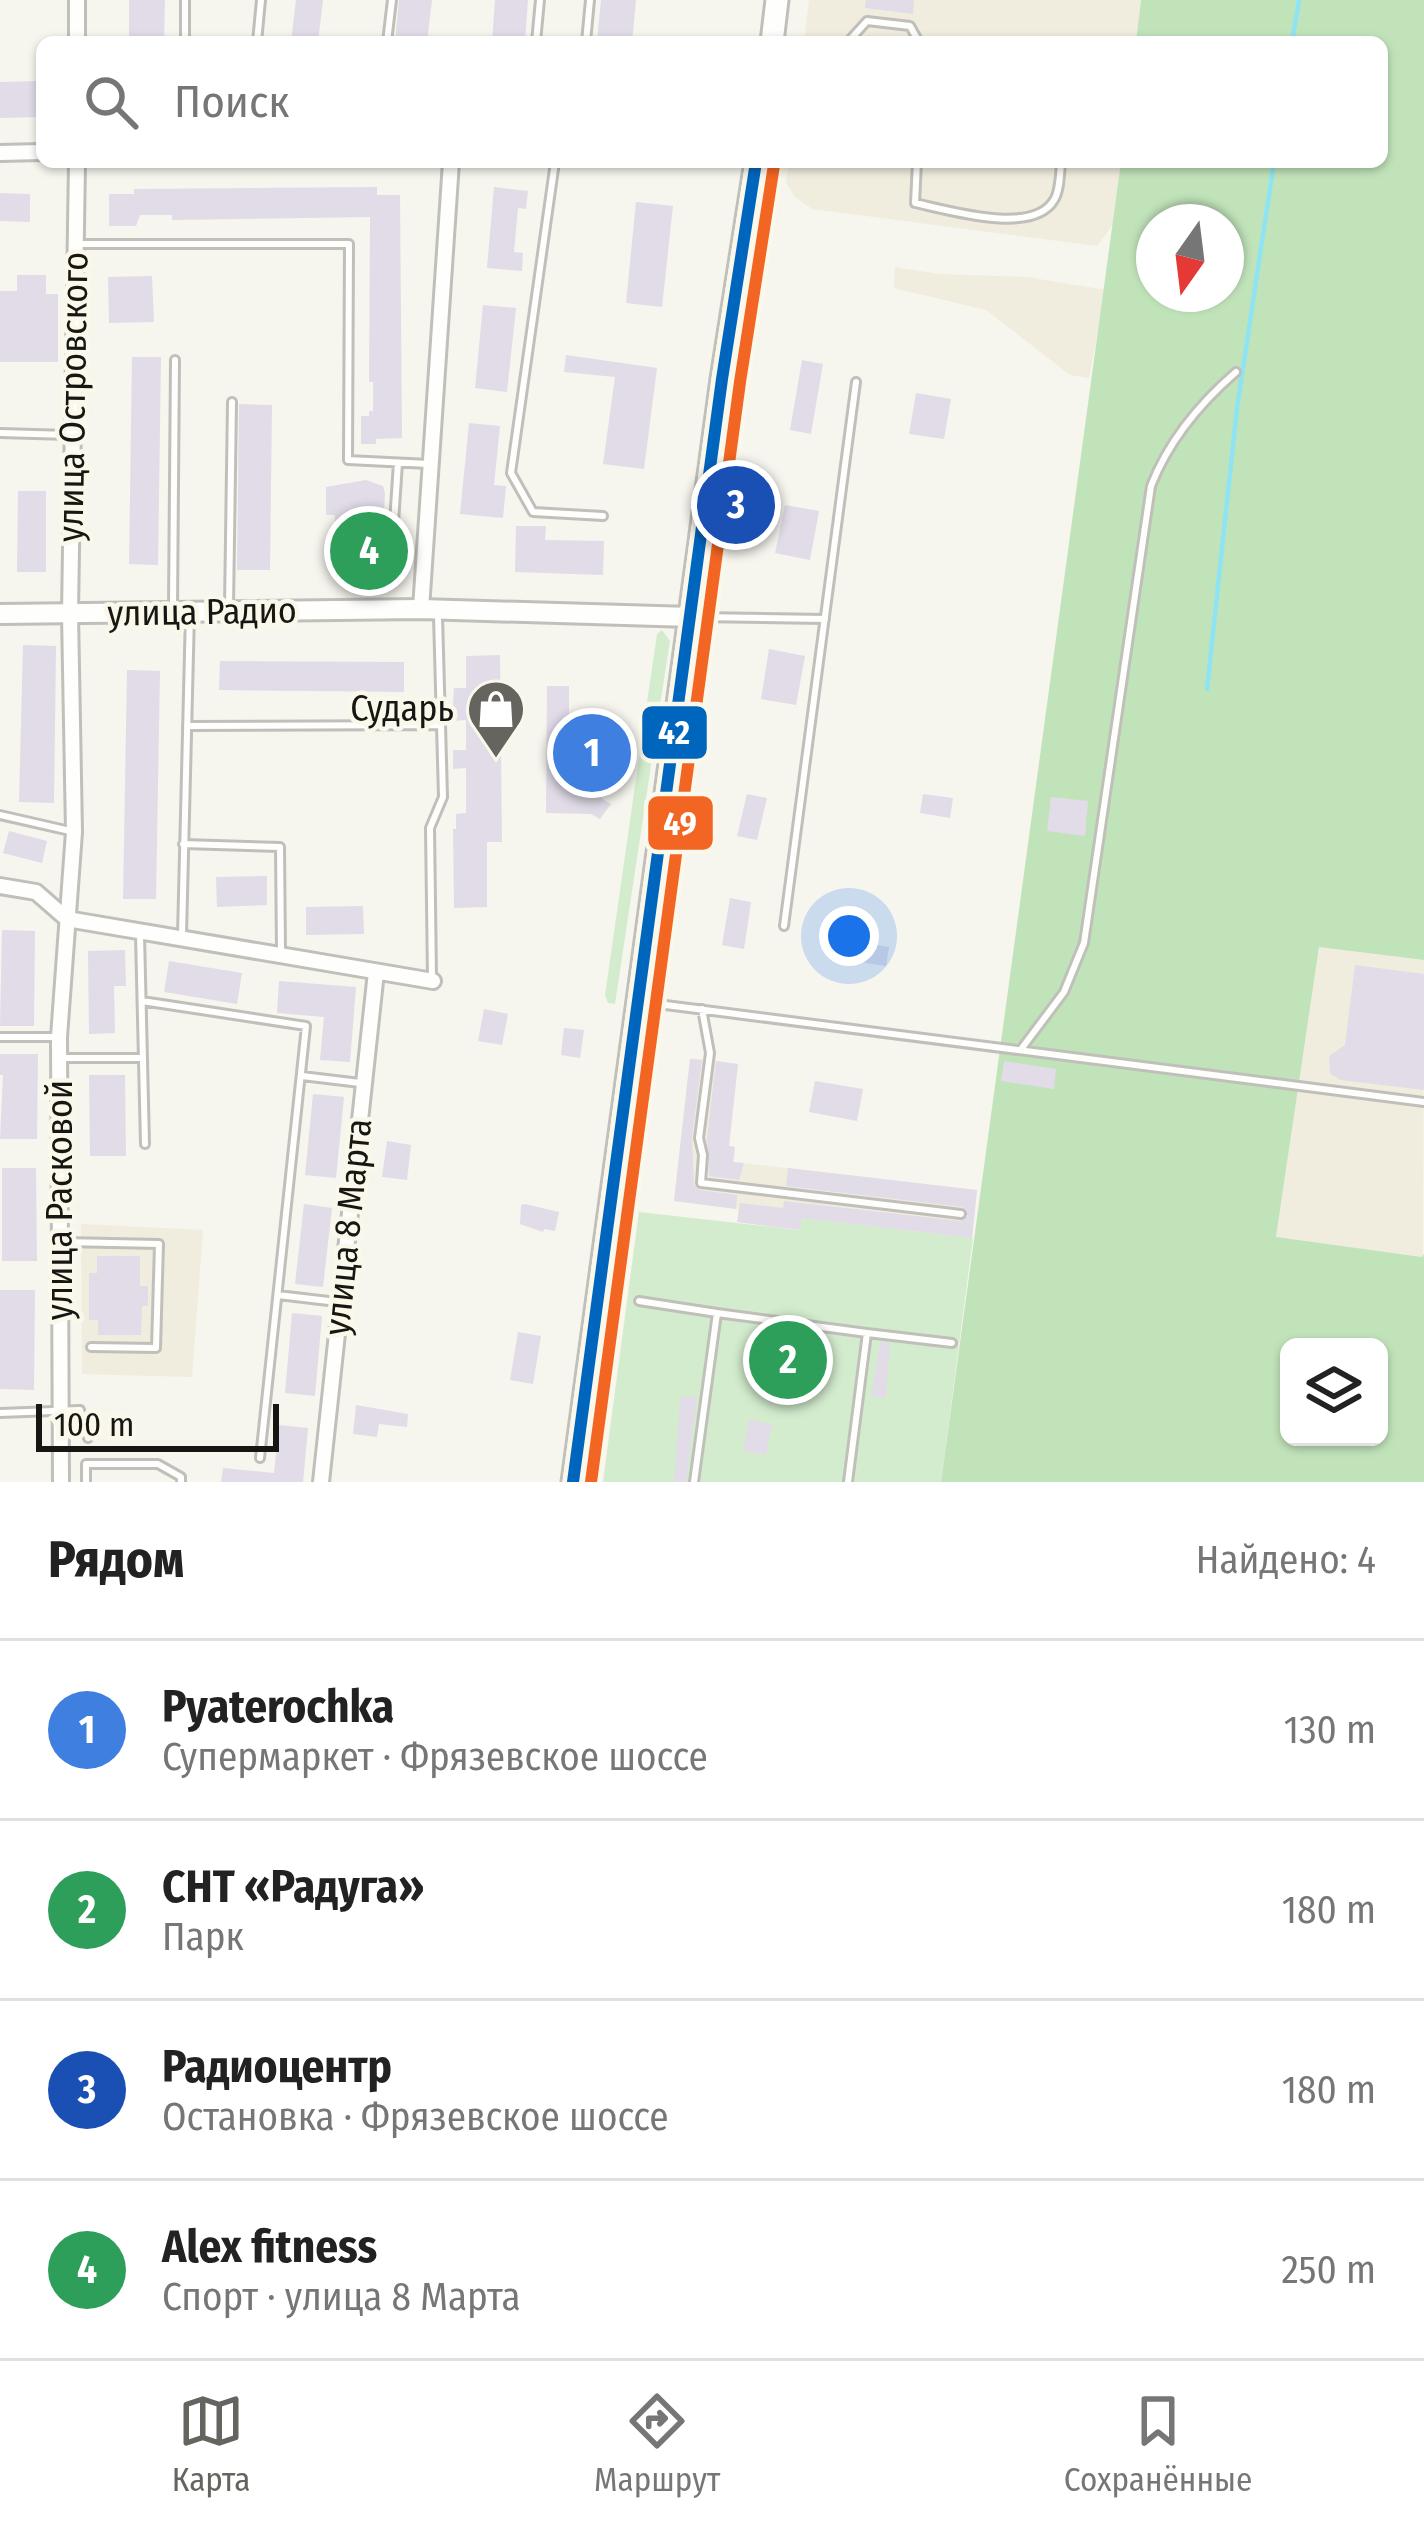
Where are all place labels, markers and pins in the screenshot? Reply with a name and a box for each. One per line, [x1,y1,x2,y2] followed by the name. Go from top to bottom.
[697,460,775,550] pin: 3
[330,506,408,596] pin: 4
[465,678,527,760] shop icon: Сударь
[350,687,454,731] place label: Сударь
[553,708,631,798] pin: 1
[749,1315,827,1405] pin: 2

